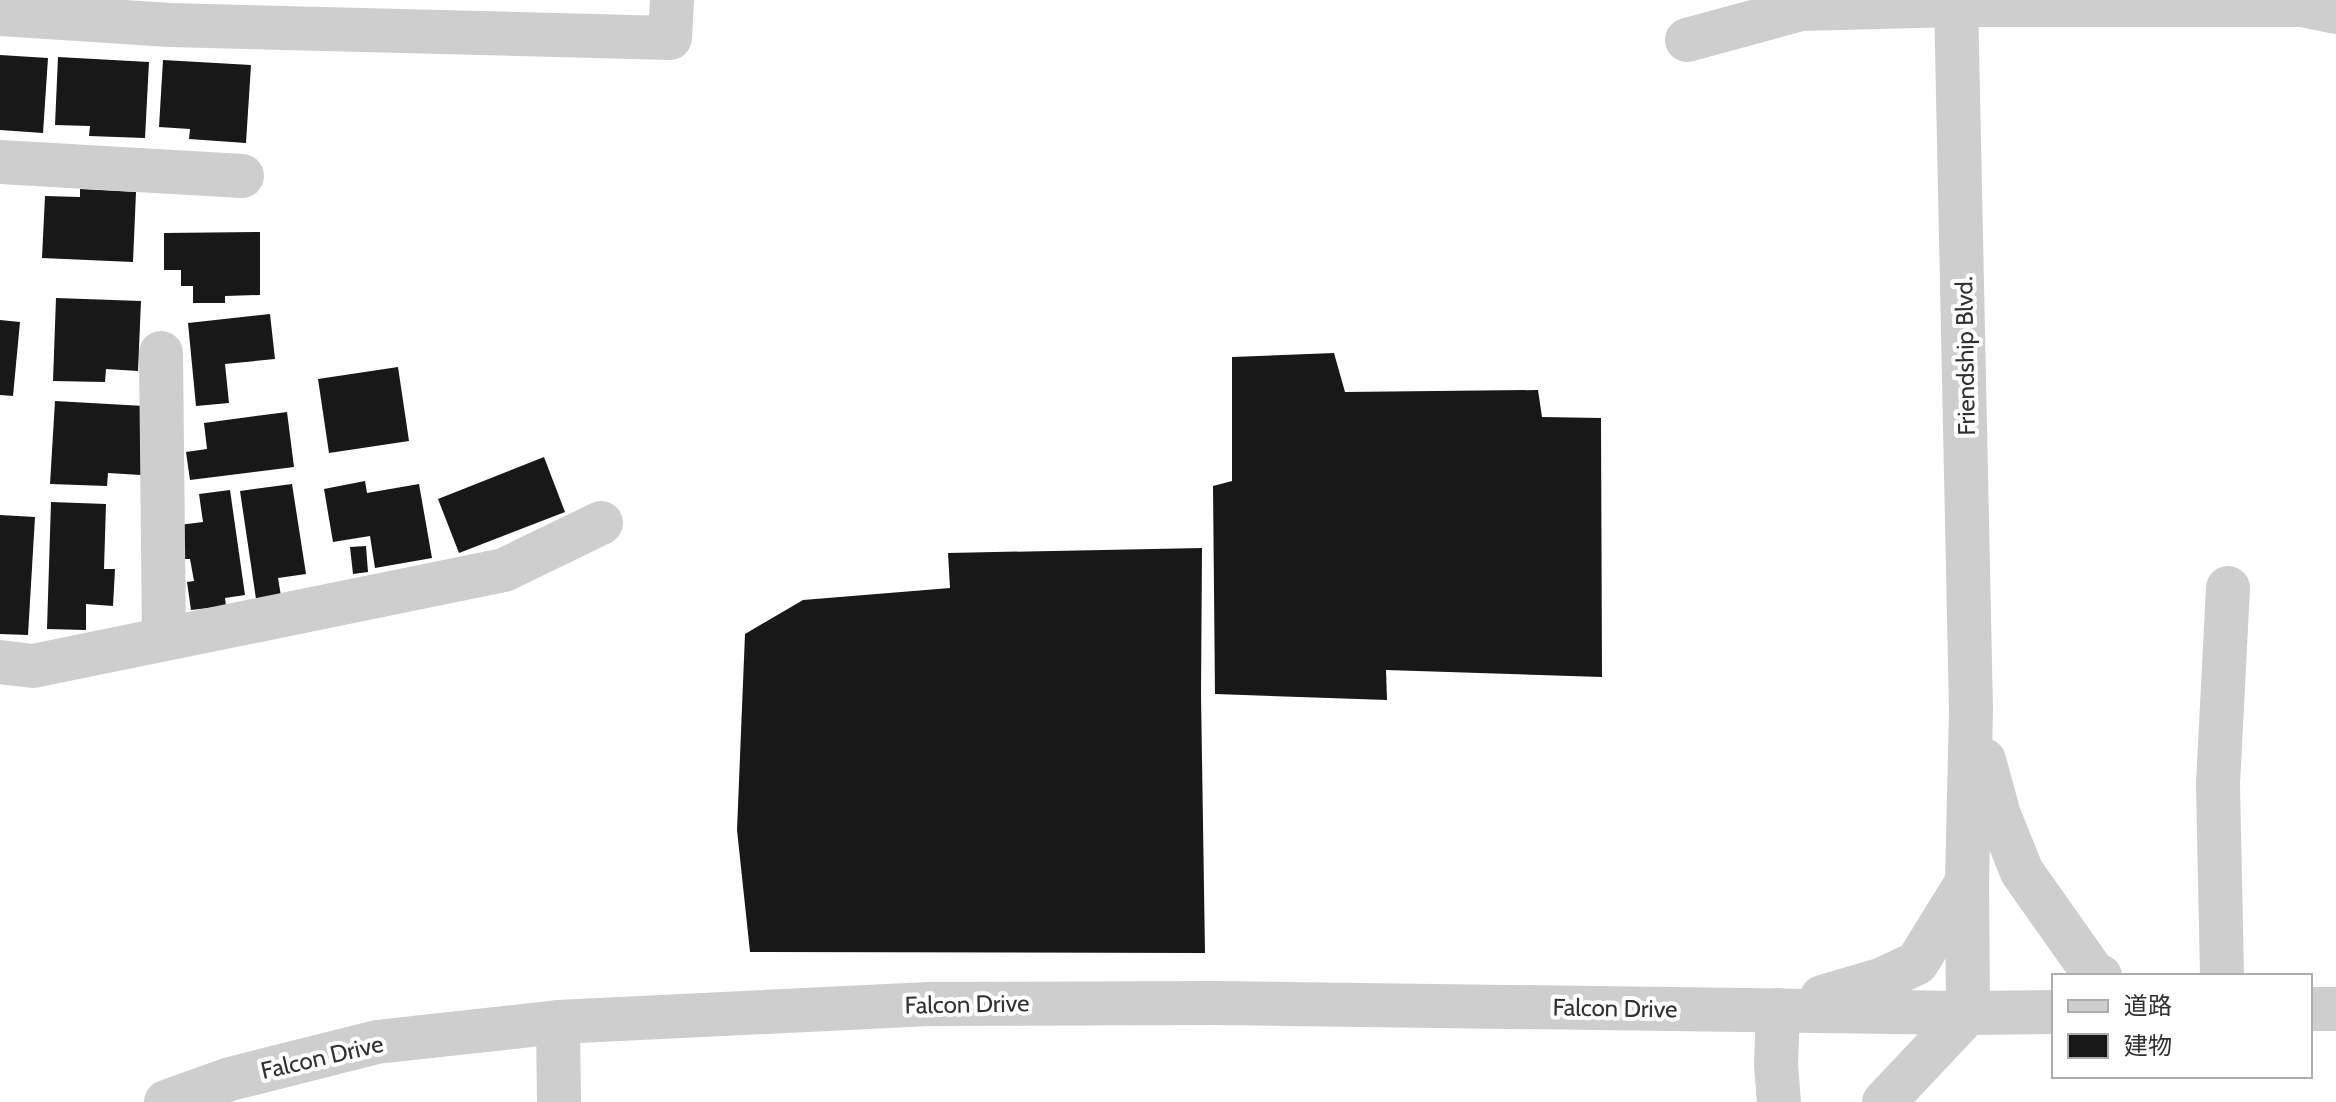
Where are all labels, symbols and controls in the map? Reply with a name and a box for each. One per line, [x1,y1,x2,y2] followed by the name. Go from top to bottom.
[1949,276,1981,436] street label: Friendship Blvd.
[2052,974,2312,1078] legend
[904,988,1030,1020] street label: Falcon Drive
[2124,991,2172,1020] text: 道路
[1552,992,1678,1024] street label: Falcon Drive
[258,1029,386,1085] street label: Falcon Drive
[2124,1031,2172,1060] text: 建物

